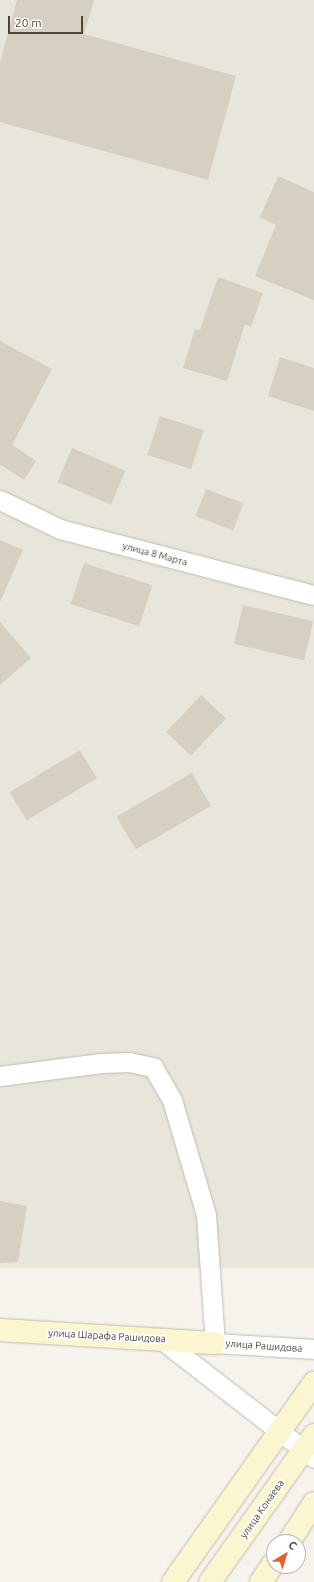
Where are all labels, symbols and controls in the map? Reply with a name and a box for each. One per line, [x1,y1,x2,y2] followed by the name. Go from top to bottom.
[10,8,85,34] scale bar
[15,16,42,29] text: 20 m
[121,540,189,568] street label: улица 8 Марта
[48,1327,166,1345] street label: улица Шарафа Рашидова
[225,1337,303,1355] street label: улица Рашидова
[237,1477,287,1541] street label: улица Конаева
[266,1534,306,1574] north arrow
[286,1538,299,1552] text: С

